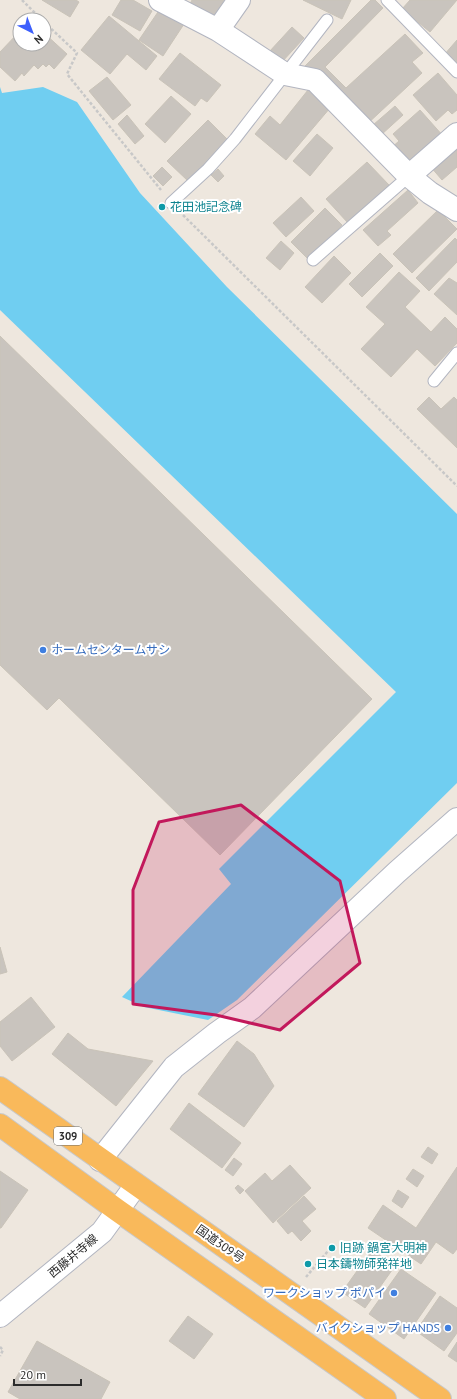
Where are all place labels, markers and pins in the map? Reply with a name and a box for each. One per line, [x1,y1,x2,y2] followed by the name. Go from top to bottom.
[170,199,242,214] place label: 花田池記念碑
[157,202,167,212] marker: 花田池記念碑
[51,642,170,657] place label: ホームセンタームサシ
[38,645,48,655] marker: ホームセンタームサシ
[340,1240,427,1255] place label: 旧跡 鍋宮大明神
[327,1243,337,1253] marker: 旧跡 鍋宮大明神
[316,1256,412,1271] place label: 日本鑄物師発祥地
[303,1259,313,1269] marker: 日本鑄物師発祥地
[263,1285,386,1300] place label: ワークショップ ポパイ
[389,1288,399,1298] marker: ワークショップ ポパイ
[316,1320,440,1335] place label: バイクショップ HANDS
[443,1323,453,1333] marker: バイクショップ HANDS

